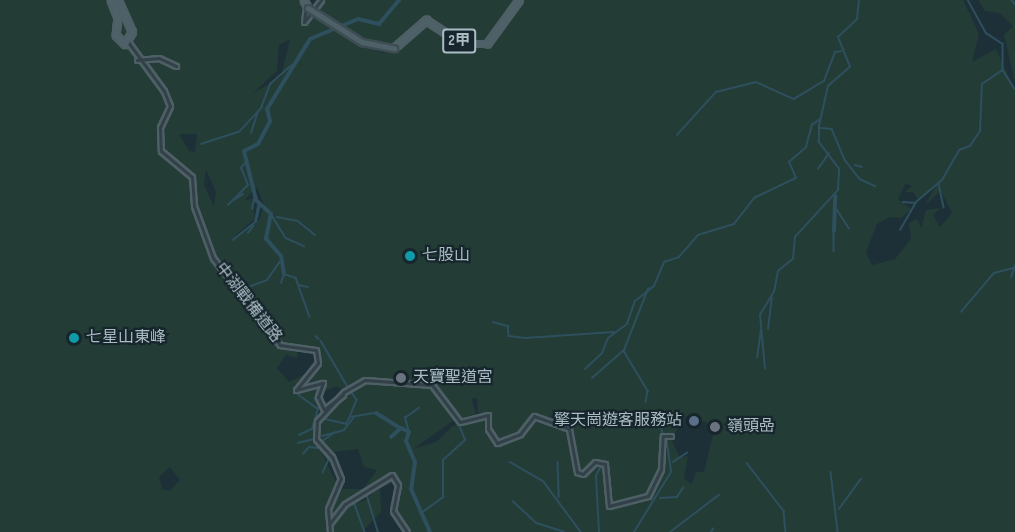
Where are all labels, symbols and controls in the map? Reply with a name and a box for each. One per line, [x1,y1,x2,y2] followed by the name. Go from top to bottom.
[441,29,477,53] road number: 2甲
[422,246,470,266] place label: 七股山
[403,249,417,263] marker: 七股山
[211,259,285,347] street label: 中湖戰備道路
[86,328,166,348] place label: 七星山東峰
[67,331,81,345] marker: 七星山東峰
[413,368,493,388] place label: 天寶聖道宮
[394,371,408,385] marker: 天寶聖道宮
[554,411,682,431] place label: 擎天崗遊客服務站
[687,414,701,428] marker: 擎天崗遊客服務站
[727,417,775,437] place label: 嶺頭喦
[708,420,722,434] marker: 嶺頭喦

